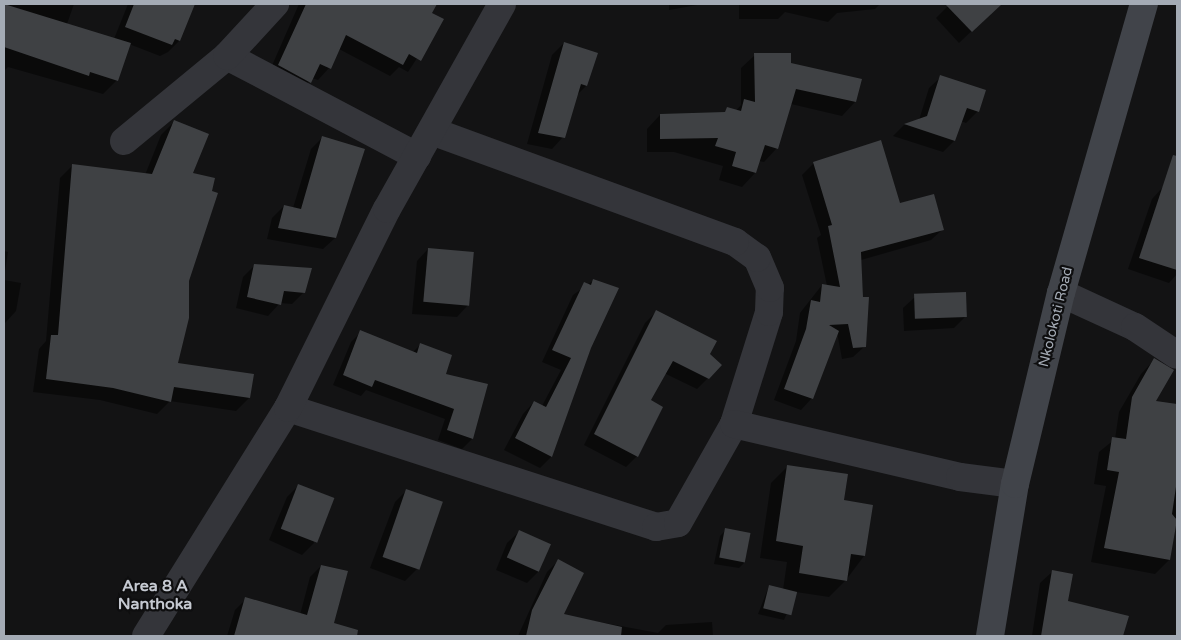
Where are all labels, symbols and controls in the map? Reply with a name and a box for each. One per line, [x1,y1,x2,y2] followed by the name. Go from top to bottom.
[1035,265,1077,369] street label: Nkolokoti Road
[118,576,192,614] district label: Area 8 A Nanthoka

